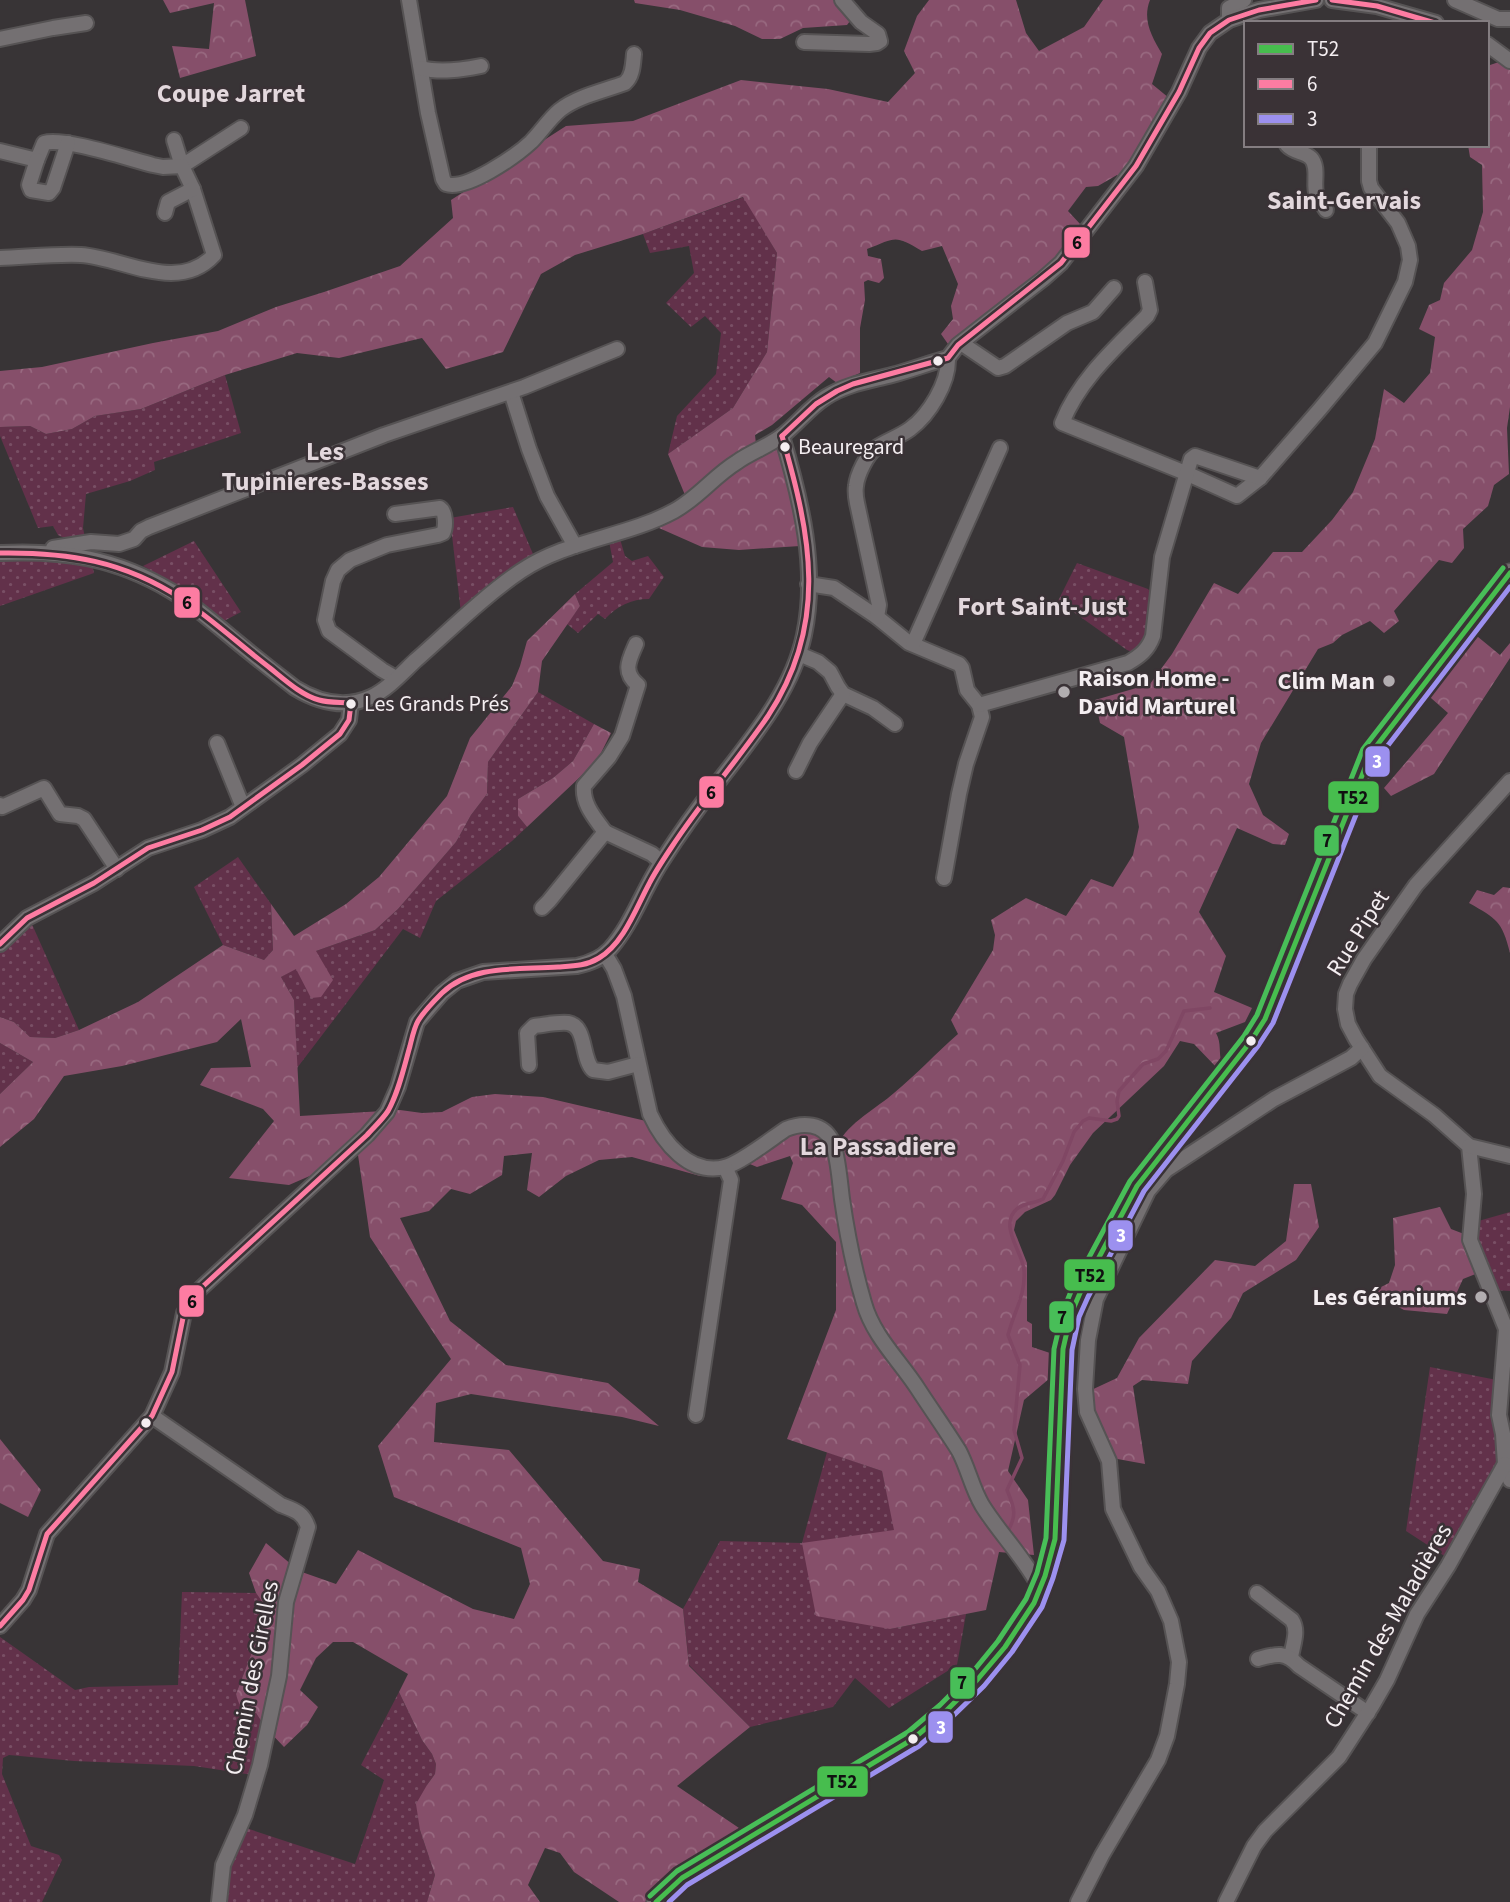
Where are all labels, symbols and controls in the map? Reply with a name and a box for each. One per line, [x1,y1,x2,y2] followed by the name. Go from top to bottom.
[1244,21,1489,147] legend
[1307,34,1339,64] text: T52
[1307,69,1317,99] text: 6
[157,75,305,112] district label: Coupe Jarret
[1307,104,1317,134] text: 3
[1267,182,1421,219] district label: Saint-Gervais
[1063,226,1091,259] line badge: 6
[1072,230,1082,257] text: 6
[931,354,945,368] unlabelled marker
[798,431,904,463] place label: Beauregard
[221,433,429,500] district label: Les Tupinieres-Basses
[778,440,792,454] marker: Beauregard
[173,586,201,619] line badge: 6
[957,588,1127,625] district label: Fort Saint-Just
[182,590,192,617] text: 6
[1078,661,1236,724] place label: Raison Home - David Marturel
[1278,664,1375,699] place label: Clim Man
[1381,673,1397,689] marker: Clim Man
[1056,684,1072,700] marker: Raison Home - David Marturel
[364,688,509,720] place label: Les Grands Prés
[344,697,358,711] marker: Les Grands Prés
[1364,745,1391,778] line badge: 3
[1372,749,1382,776] text: 3
[698,775,725,809] line badge: 6
[706,780,716,807] text: 6
[1327,780,1380,814] line badge: T52
[1338,785,1368,812] text: T52
[1313,824,1340,857] line badge: 7
[1322,828,1332,855] text: 7
[1318,883,1398,983] street label: Rue Pipet
[1244,1034,1258,1048] unlabelled marker
[800,1128,956,1165] district label: La Passadiere
[1107,1219,1134,1252] line badge: 3
[1116,1223,1126,1250] text: 3
[1063,1258,1116,1292] line badge: T52
[1075,1263,1105,1290] text: T52
[1313,1280,1467,1315] place label: Les Géraniums
[178,1284,205,1318] line badge: 6
[187,1289,197,1316] text: 6
[1473,1289,1489,1305] marker: Les Géraniums
[1048,1300,1075,1334] line badge: 7
[1057,1305,1067,1332] text: 7
[139,1416,153,1430] unlabelled marker
[1315,1517,1461,1735] street label: Chemin des Maladières
[216,1578,288,1778] street label: Chemin des Girelles
[949,1666,976,1700] line badge: 7
[957,1670,967,1697] text: 7
[927,1710,954,1744] line badge: 3
[936,1715,946,1742] text: 3
[906,1732,920,1746] unlabelled marker
[816,1765,869,1798] line badge: T52
[827,1769,857,1796] text: T52

